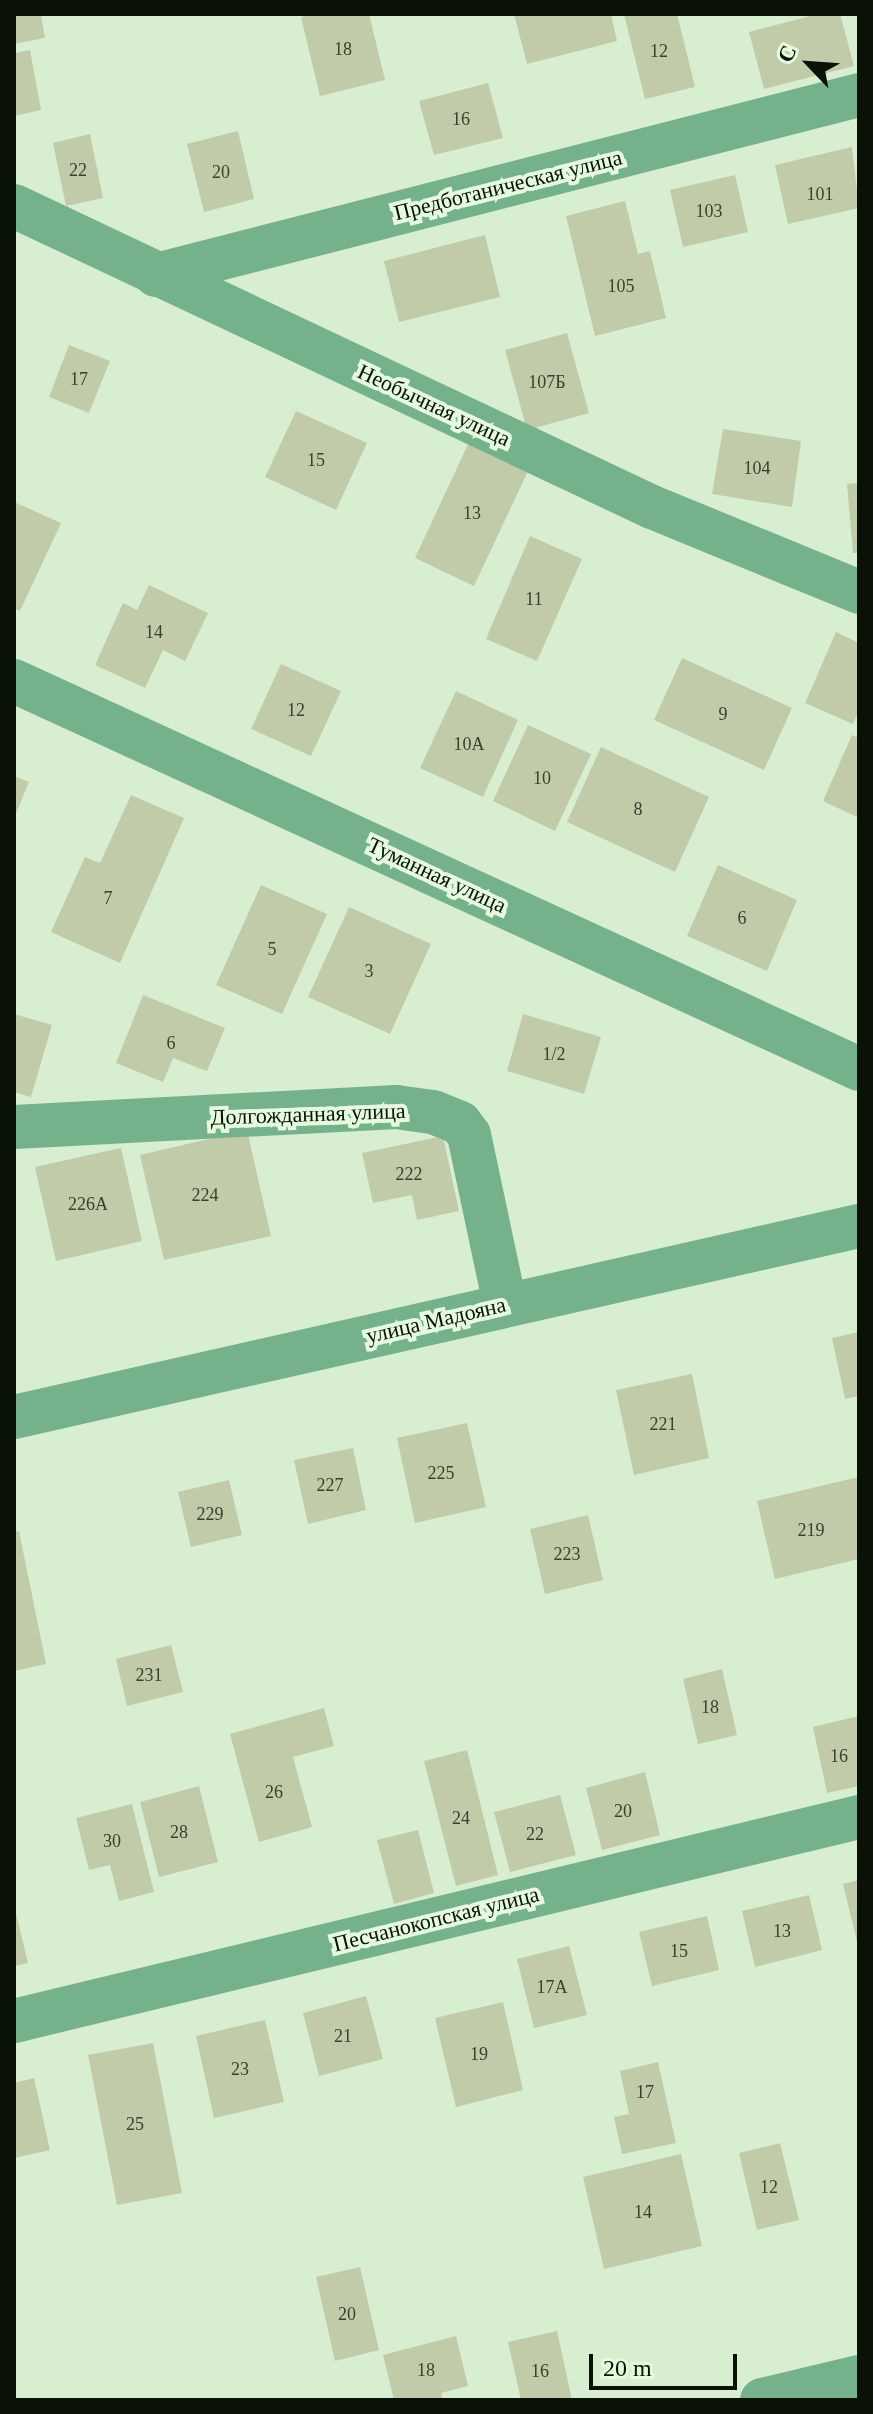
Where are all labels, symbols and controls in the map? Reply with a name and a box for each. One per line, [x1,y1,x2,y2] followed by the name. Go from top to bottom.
[769,24,849,104] north arrow
[334,38,352,60] house number: 18
[650,40,668,62] house number: 12
[772,41,801,66] text: С
[452,108,470,130] house number: 16
[391,144,625,226] street label: Предботаническая улица
[69,159,87,181] house number: 22
[212,161,230,183] house number: 20
[806,183,834,205] house number: 101
[696,200,722,222] house number: 103
[608,275,634,297] house number: 105
[354,358,514,452] street label: Необычная улица
[70,368,88,390] house number: 17
[528,371,566,393] house number: 107Б
[307,449,325,471] house number: 15
[744,457,770,479] house number: 104
[463,502,481,524] house number: 13
[525,588,543,610] house number: 11
[145,621,163,643] house number: 14
[287,699,305,721] house number: 12
[718,703,728,725] house number: 9
[454,733,484,755] house number: 10А
[533,767,551,789] house number: 10
[634,798,642,820] house number: 8
[364,831,510,919] street label: Туманная улица
[104,887,112,909] house number: 7
[738,907,746,929] house number: 6
[268,938,276,960] house number: 5
[364,960,374,982] house number: 3
[166,1032,176,1054] house number: 6
[542,1043,566,1065] house number: 1/2
[210,1097,406,1131] street label: Долгожданная улица
[396,1163,422,1185] house number: 222
[192,1184,218,1206] house number: 224
[68,1193,108,1215] house number: 226А
[364,1291,508,1349] street label: улица Мадояна
[650,1413,676,1435] house number: 221
[428,1462,454,1484] house number: 225
[316,1474,344,1496] house number: 227
[196,1503,224,1525] house number: 229
[798,1519,824,1541] house number: 219
[554,1543,580,1565] house number: 223
[136,1664,162,1686] house number: 231
[701,1696,719,1718] house number: 18
[830,1745,848,1767] house number: 16
[265,1781,283,1803] house number: 26
[614,1800,632,1822] house number: 20
[452,1807,470,1829] house number: 24
[170,1821,188,1843] house number: 28
[526,1823,544,1845] house number: 22
[103,1830,121,1852] house number: 30
[330,1881,542,1957] street label: Песчанокопская улица
[773,1920,791,1942] house number: 13
[670,1940,688,1962] house number: 15
[537,1976,567,1998] house number: 17А
[334,2025,352,2047] house number: 21
[470,2043,488,2065] house number: 19
[231,2058,249,2080] house number: 23
[636,2081,654,2103] house number: 17
[126,2113,144,2135] house number: 25
[760,2176,778,2198] house number: 12
[634,2201,652,2223] house number: 14
[338,2303,356,2325] house number: 20
[593,2338,741,2388] scale bar
[603,2355,652,2381] text: 20 m
[417,2359,435,2381] house number: 18
[531,2360,549,2382] house number: 16

